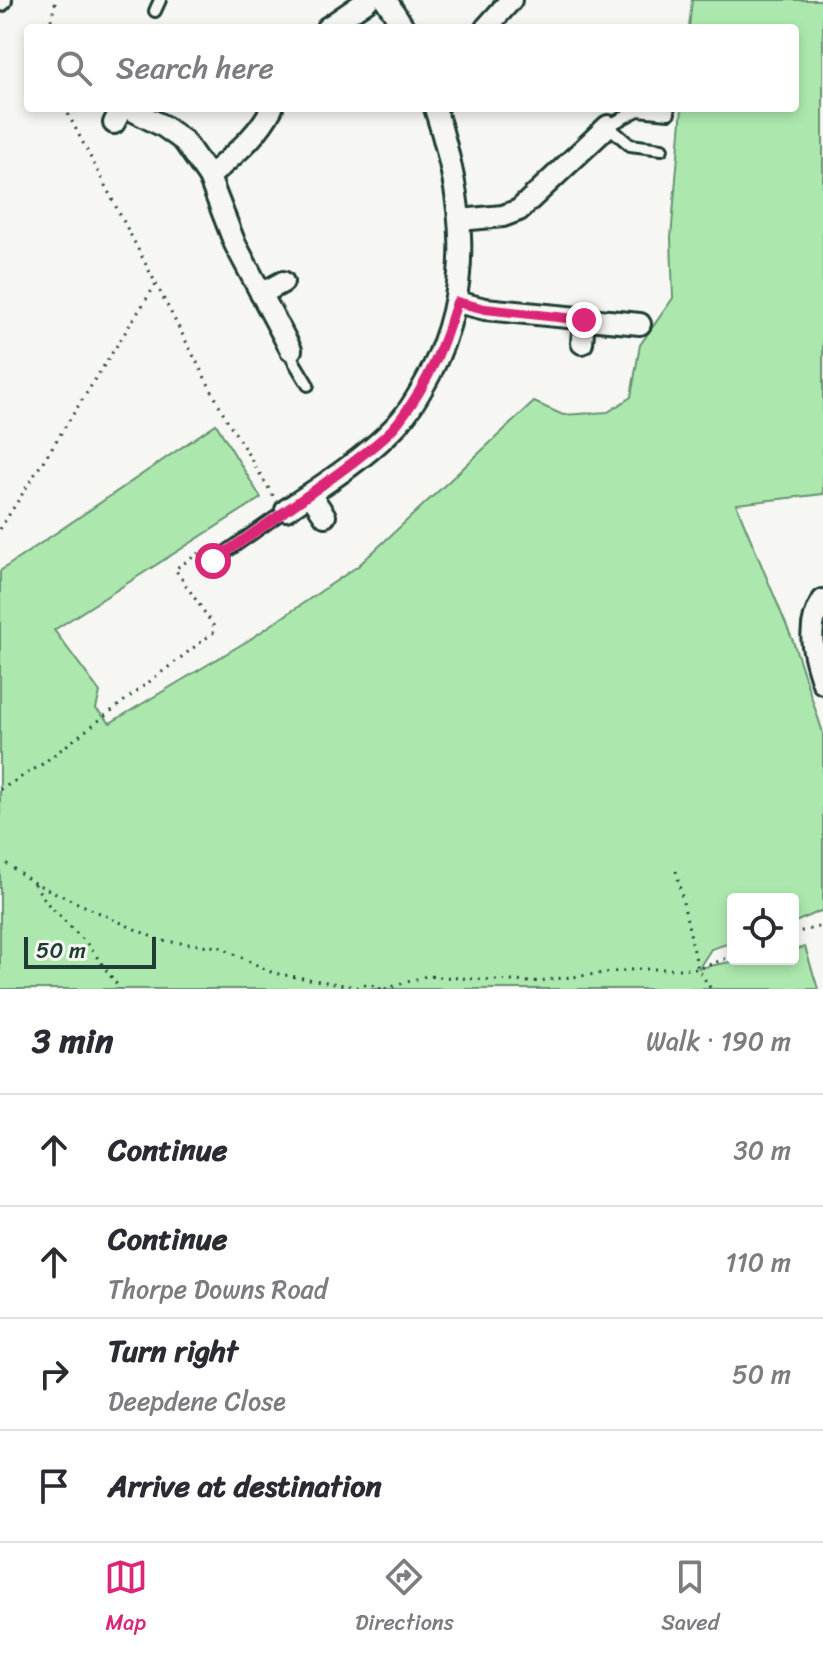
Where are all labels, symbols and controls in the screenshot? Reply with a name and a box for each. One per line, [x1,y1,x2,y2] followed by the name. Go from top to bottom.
[24,24,799,112] search box
[116,41,274,95] text: Search here
[52,46,96,90] icon: search
[566,302,602,338] route end
[195,543,231,579] route start
[727,893,799,965] map controls
[727,893,799,965] button: locate
[36,931,86,970] text: 50 m
[24,933,156,969] scale bar
[32,1011,113,1071] text: 3 min
[646,1018,791,1064] text: Walk · 190 m
[108,1123,227,1177] text: Continue
[734,1127,791,1173] text: 30 m
[32,1128,76,1172] icon: ahead
[108,1212,227,1266] text: Continue
[726,1239,791,1285] text: 110 m
[32,1240,76,1284] icon: ahead
[108,1266,327,1312] text: Thorpe Downs Road
[108,1324,238,1378] text: Turn right
[732,1351,791,1397] text: 50 m
[32,1352,76,1396] icon: right
[108,1378,286,1424] text: Deepdene Close
[108,1459,382,1513] text: Arrive at destination
[32,1464,76,1508] icon: arrive
[104,1555,148,1642] tab: Map
[355,1555,454,1642] tab: Directions
[661,1555,719,1642] tab: Saved

